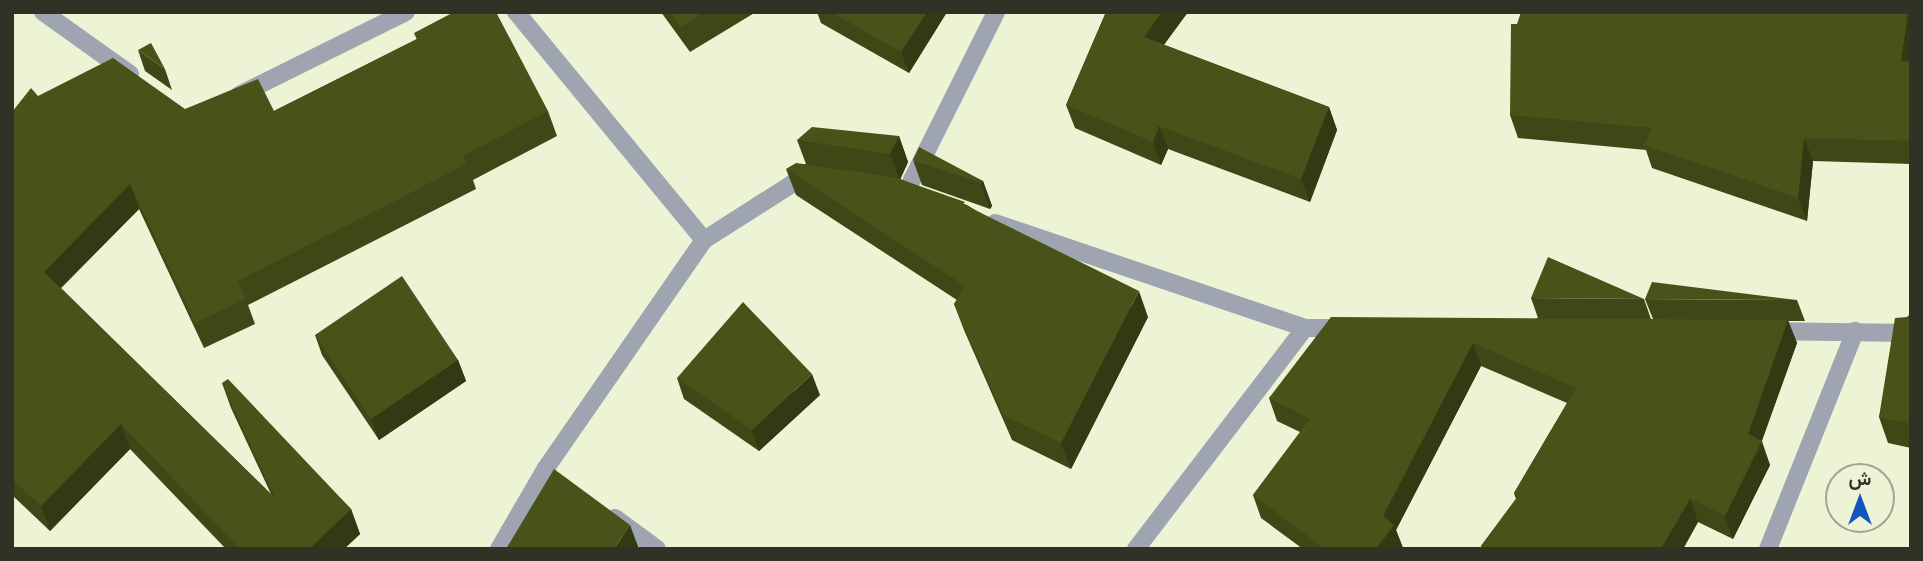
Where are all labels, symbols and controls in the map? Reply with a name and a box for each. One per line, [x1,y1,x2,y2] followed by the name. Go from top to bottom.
[1825,463,1895,533] north arrow
[1849,467,1871,490] text: ش

